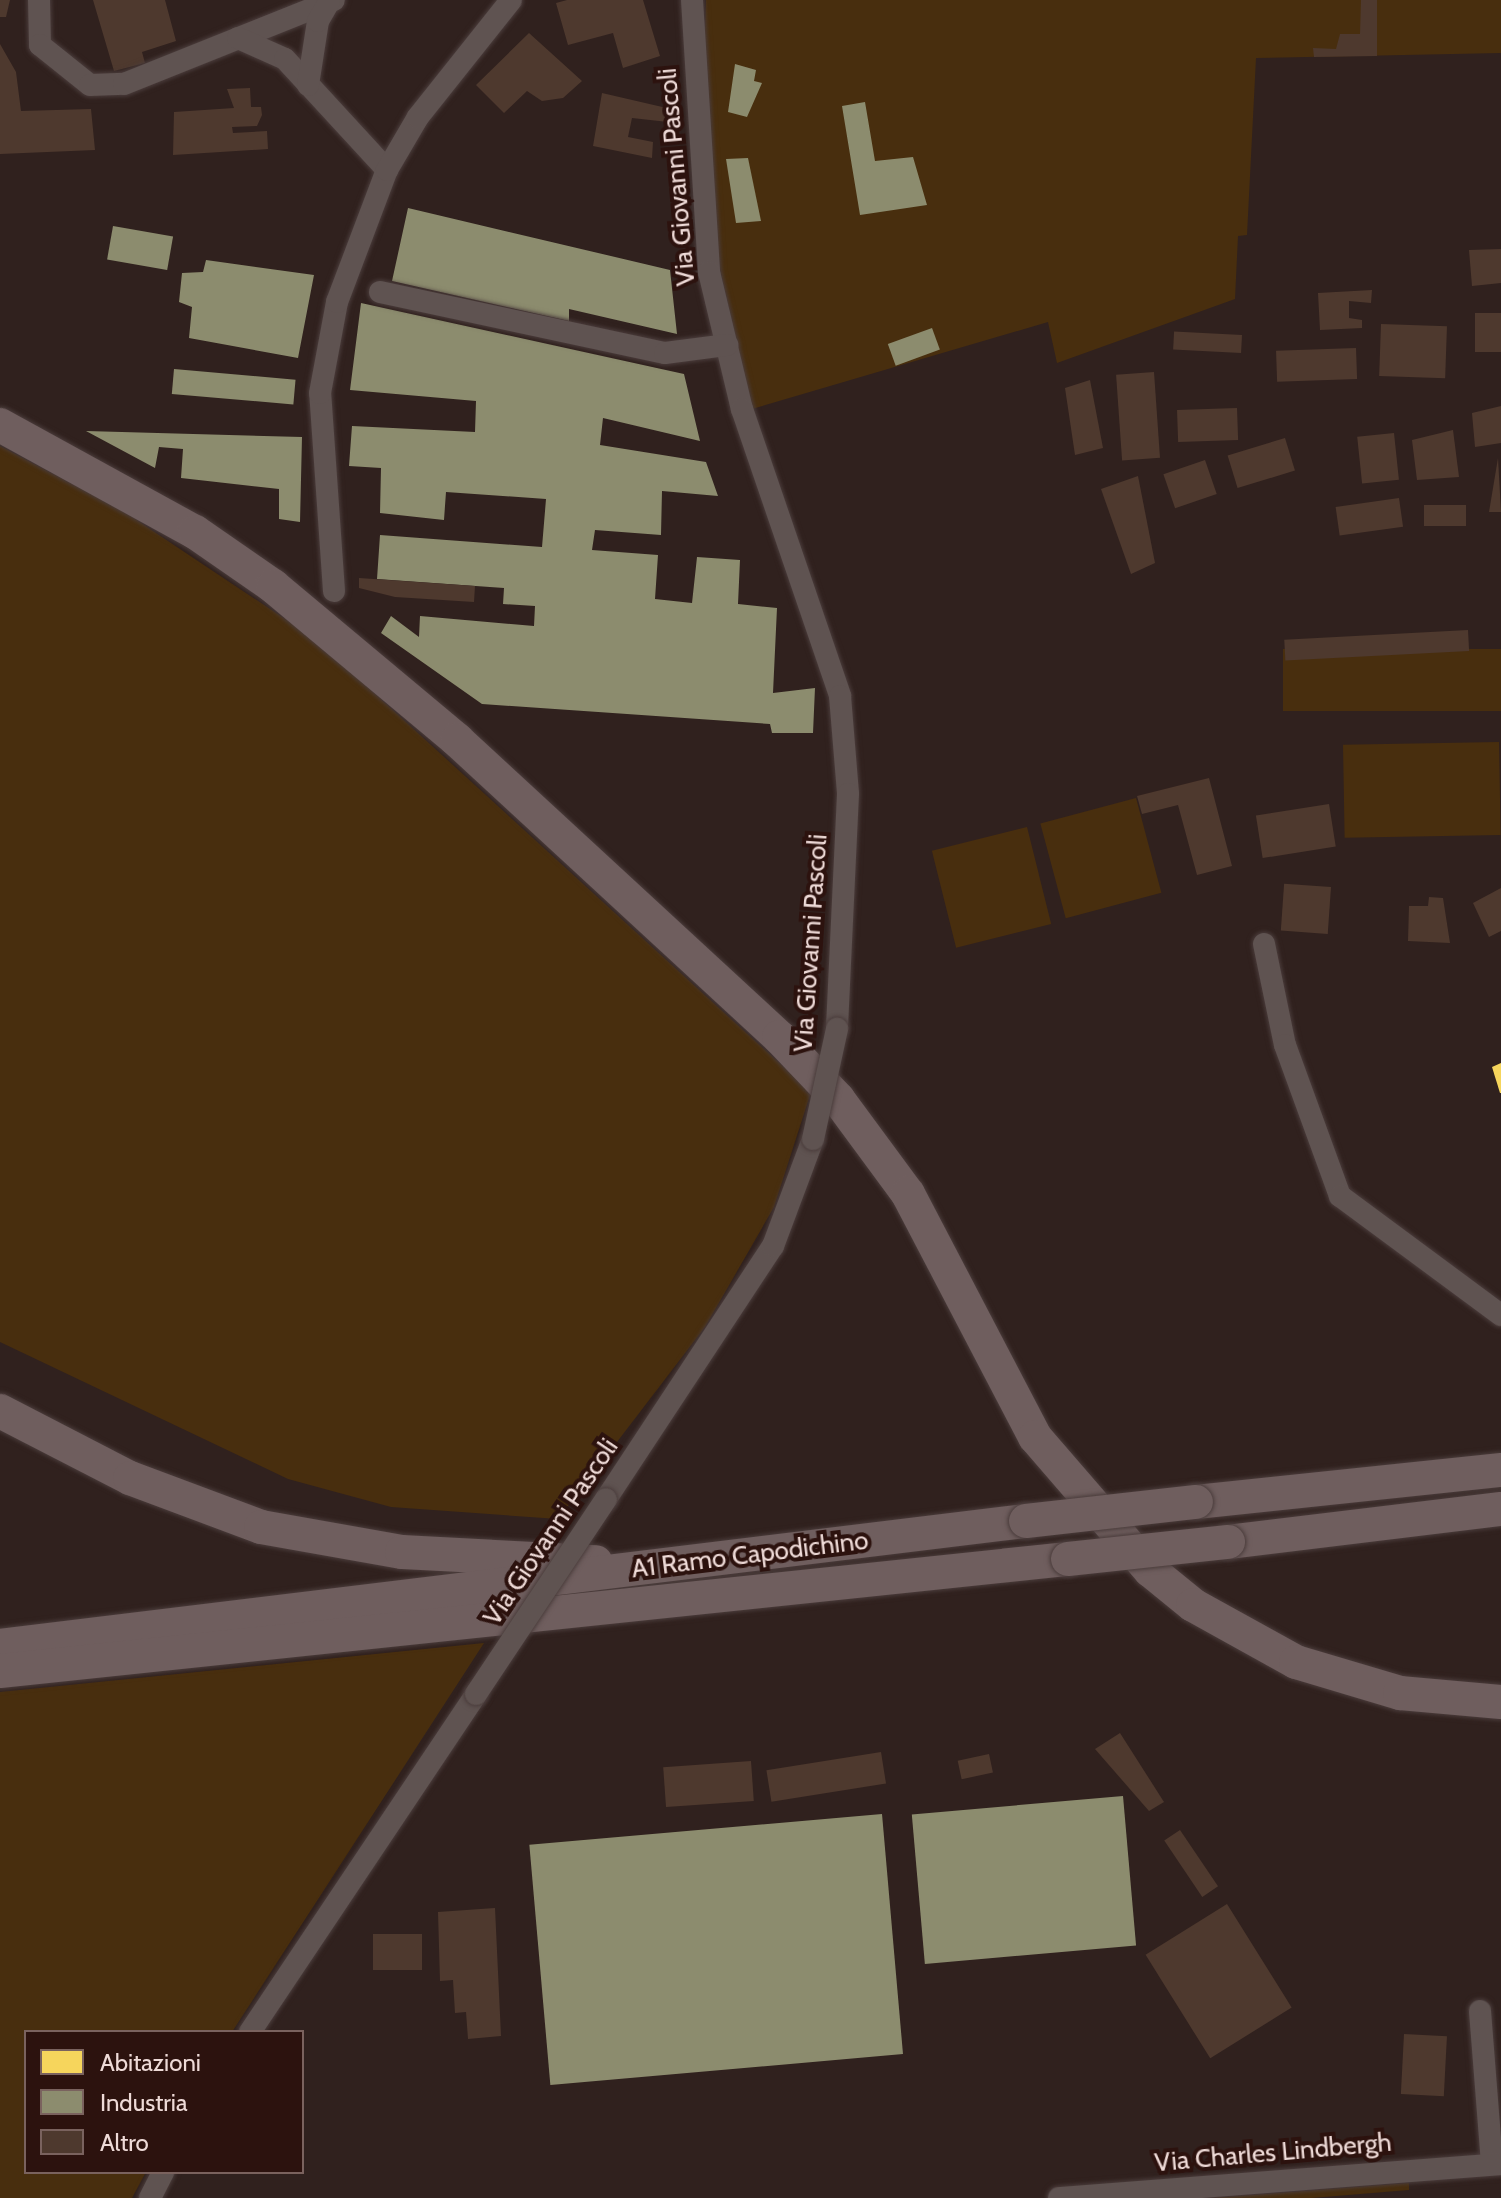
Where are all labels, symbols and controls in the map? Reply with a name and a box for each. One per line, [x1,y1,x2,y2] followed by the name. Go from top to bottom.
[652,67,702,287] street label: Via Giovanni Pascoli
[788,833,834,1053] street label: Via Giovanni Pascoli
[477,1433,625,1631] street label: Via Giovanni Pascoli
[630,1525,870,1585] street label: A1 Ramo Capodichino
[24,2030,304,2174] legend
[100,2048,201,2077] text: Abitazioni
[100,2088,187,2117] text: Industria
[1153,2127,1393,2179] street label: Via Charles Lindbergh
[100,2128,149,2157] text: Altro

